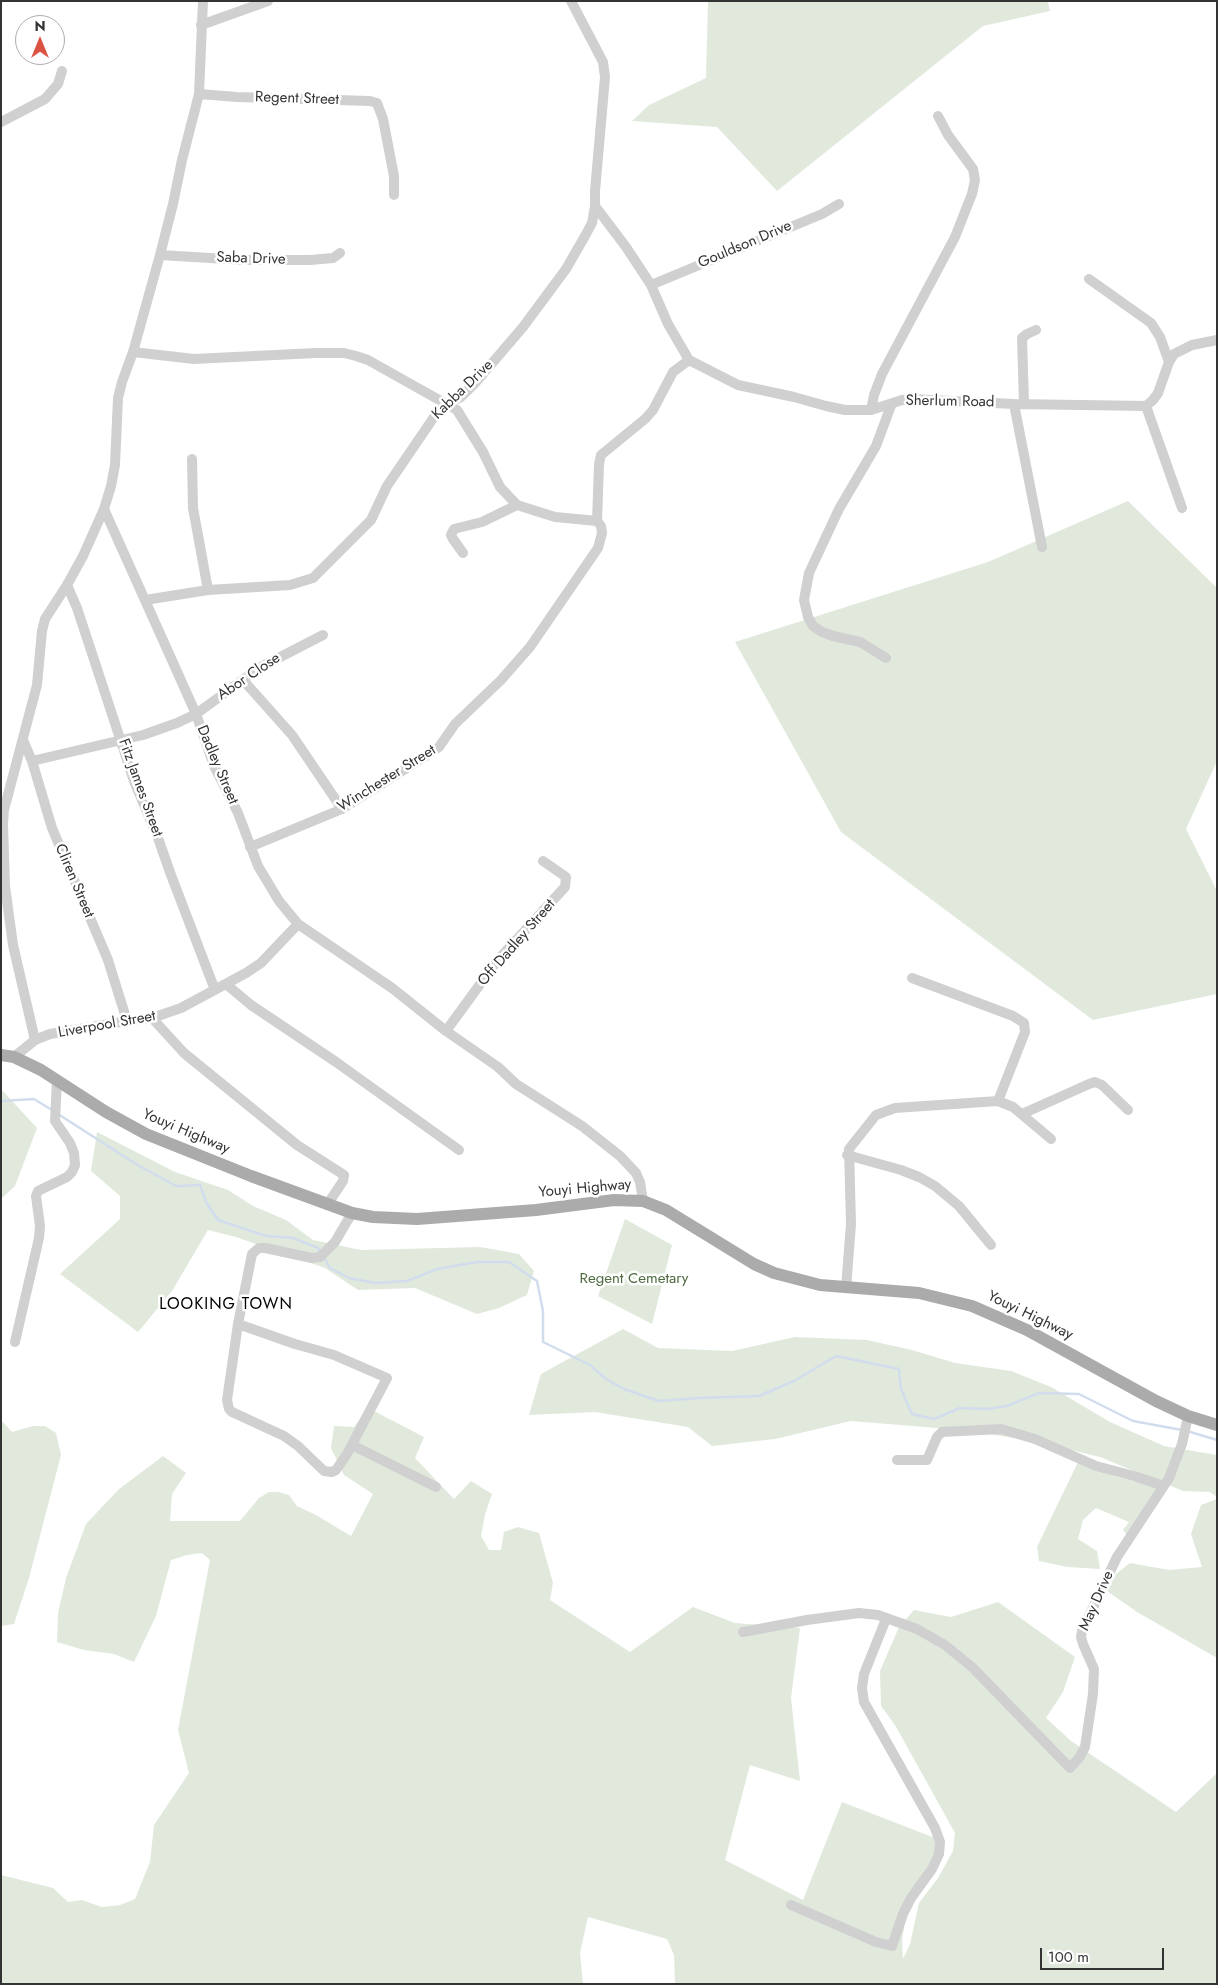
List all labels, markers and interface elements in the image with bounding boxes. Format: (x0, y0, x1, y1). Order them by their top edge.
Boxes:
north arrow (15, 15, 65, 65)
text: N (34, 16, 46, 36)
street label: Regent Street (255, 89, 339, 109)
street label: Gouldson Drive (696, 217, 794, 273)
street label: Saba Drive (216, 249, 286, 269)
street label: Kabba Drive (429, 356, 497, 424)
street label: Sherlum Road (905, 392, 995, 412)
street label: Abor Close (214, 649, 284, 705)
street label: Dadley Street (192, 723, 242, 807)
street label: Fitz James Street (114, 737, 166, 839)
street label: Winchester Street (335, 742, 439, 816)
street label: Cliren Street (50, 841, 98, 921)
street label: Off Dadley Street (475, 896, 559, 990)
street label: Liverpool Street (57, 1008, 157, 1042)
street label: Youyi Highway (140, 1106, 232, 1158)
street label: Youyi Highway (538, 1176, 632, 1202)
park label: Regent Cemetary (580, 1270, 688, 1288)
street label: Youyi Highway (984, 1288, 1076, 1344)
district label: LOOKING TOWN (158, 1295, 294, 1315)
street label: May Drive (1076, 1568, 1118, 1634)
scale bar (1043, 1938, 1167, 1970)
text: 100 m (1048, 1946, 1089, 1968)

